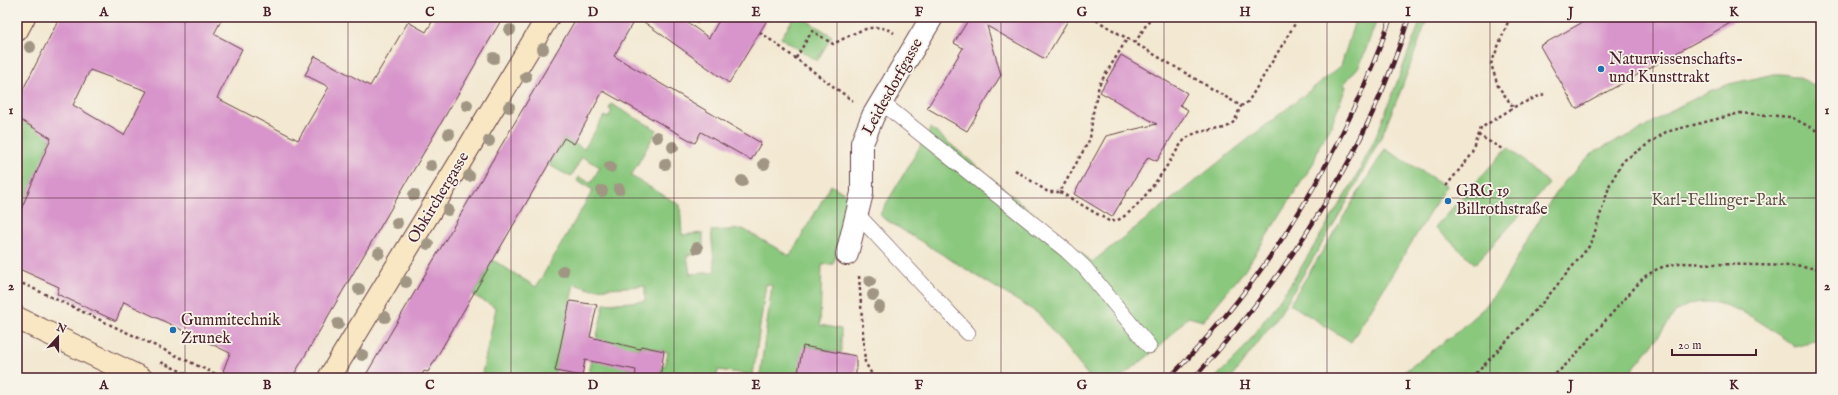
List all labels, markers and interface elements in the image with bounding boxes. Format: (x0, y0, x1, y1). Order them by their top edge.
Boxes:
text: A (99, 4, 110, 21)
text: B (263, 4, 272, 21)
text: C (425, 4, 435, 21)
text: D (588, 4, 599, 21)
text: E (751, 4, 761, 21)
text: F (915, 4, 924, 21)
text: G (1077, 4, 1088, 21)
text: H (1239, 4, 1251, 21)
text: I (1405, 4, 1411, 21)
text: J (1566, 4, 1574, 21)
text: K (1729, 4, 1739, 21)
street label: Leidesdorfgasse (858, 35, 928, 139)
place label: Naturwissenschafts- und Kunsttrakt (1609, 50, 1743, 88)
marker: Naturwissenschafts- und Kunsttrakt (1596, 64, 1606, 74)
text: 1 (9, 102, 14, 119)
text: 1 (1825, 102, 1830, 119)
street label: Obkirchergasse (404, 149, 474, 247)
place label: GRG 19 Billrothstraße (1456, 182, 1548, 220)
park label: Karl-Fellinger-Park (1652, 191, 1787, 211)
marker: GRG 19 Billrothstraße (1443, 196, 1453, 206)
text: 2 (8, 278, 14, 295)
text: 2 (1824, 278, 1830, 295)
place label: Gummitechnik Zrunek (181, 311, 281, 349)
north arrow (38, 317, 78, 357)
text: N (53, 320, 69, 337)
marker: Gummitechnik Zrunek (168, 325, 178, 335)
scale bar (1672, 331, 1756, 357)
text: 20 m (1678, 338, 1701, 353)
text: A (99, 377, 110, 394)
text: B (263, 377, 272, 394)
text: C (425, 377, 435, 394)
text: D (588, 377, 599, 394)
text: E (751, 377, 761, 394)
text: F (915, 377, 924, 394)
text: G (1077, 377, 1088, 394)
text: H (1239, 377, 1251, 394)
text: I (1405, 377, 1411, 394)
text: J (1566, 377, 1574, 394)
text: K (1729, 377, 1739, 394)

